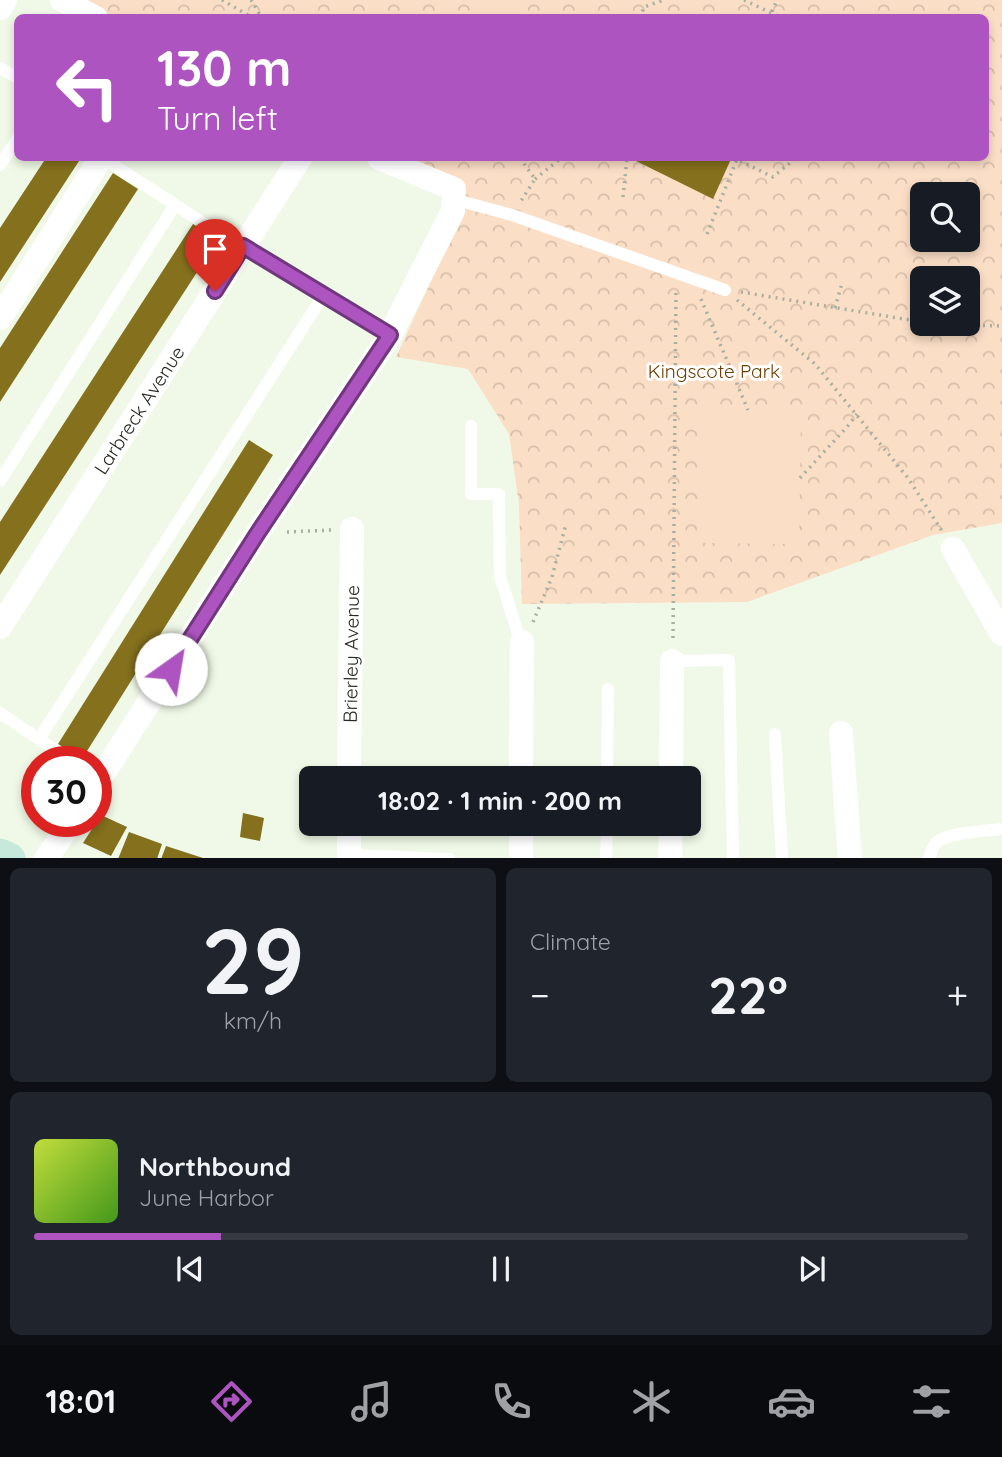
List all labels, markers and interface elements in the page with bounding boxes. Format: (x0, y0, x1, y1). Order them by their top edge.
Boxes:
text: 130 m (157, 37, 291, 98)
icon: left (42, 42, 133, 133)
text: Turn left (157, 98, 278, 138)
map controls (910, 182, 980, 336)
button: search (910, 182, 980, 252)
pin (185, 219, 245, 291)
icon: arrive (196, 230, 234, 268)
button: layers (910, 266, 980, 336)
street label: Larbreck Avenue (89, 341, 189, 479)
park label: Kingscote Park (648, 359, 780, 383)
street label: Brierley Avenue (338, 585, 364, 723)
position arrow (134, 632, 208, 706)
speed limit sign: 30 (21, 746, 112, 837)
text: 18:02 · 1 min · 200 m (378, 784, 622, 817)
text: 29 (201, 903, 305, 1017)
text: Climate (530, 927, 611, 956)
text: 22° (708, 962, 788, 1027)
text: − (530, 971, 550, 1019)
text: + (947, 971, 968, 1019)
text: km/h (224, 1006, 282, 1035)
text: Northbound (139, 1150, 291, 1183)
text: June Harbor (139, 1183, 274, 1212)
icon: previous (171, 1250, 209, 1288)
icon: pause (482, 1250, 520, 1288)
icon: next (793, 1250, 831, 1288)
icon: directions (207, 1377, 256, 1426)
icon: music (347, 1377, 396, 1426)
icon: phone (487, 1377, 536, 1426)
icon: climate (627, 1377, 676, 1426)
icon: car (767, 1377, 816, 1426)
icon: filters (907, 1377, 956, 1426)
text: 18:01 (46, 1381, 116, 1421)

